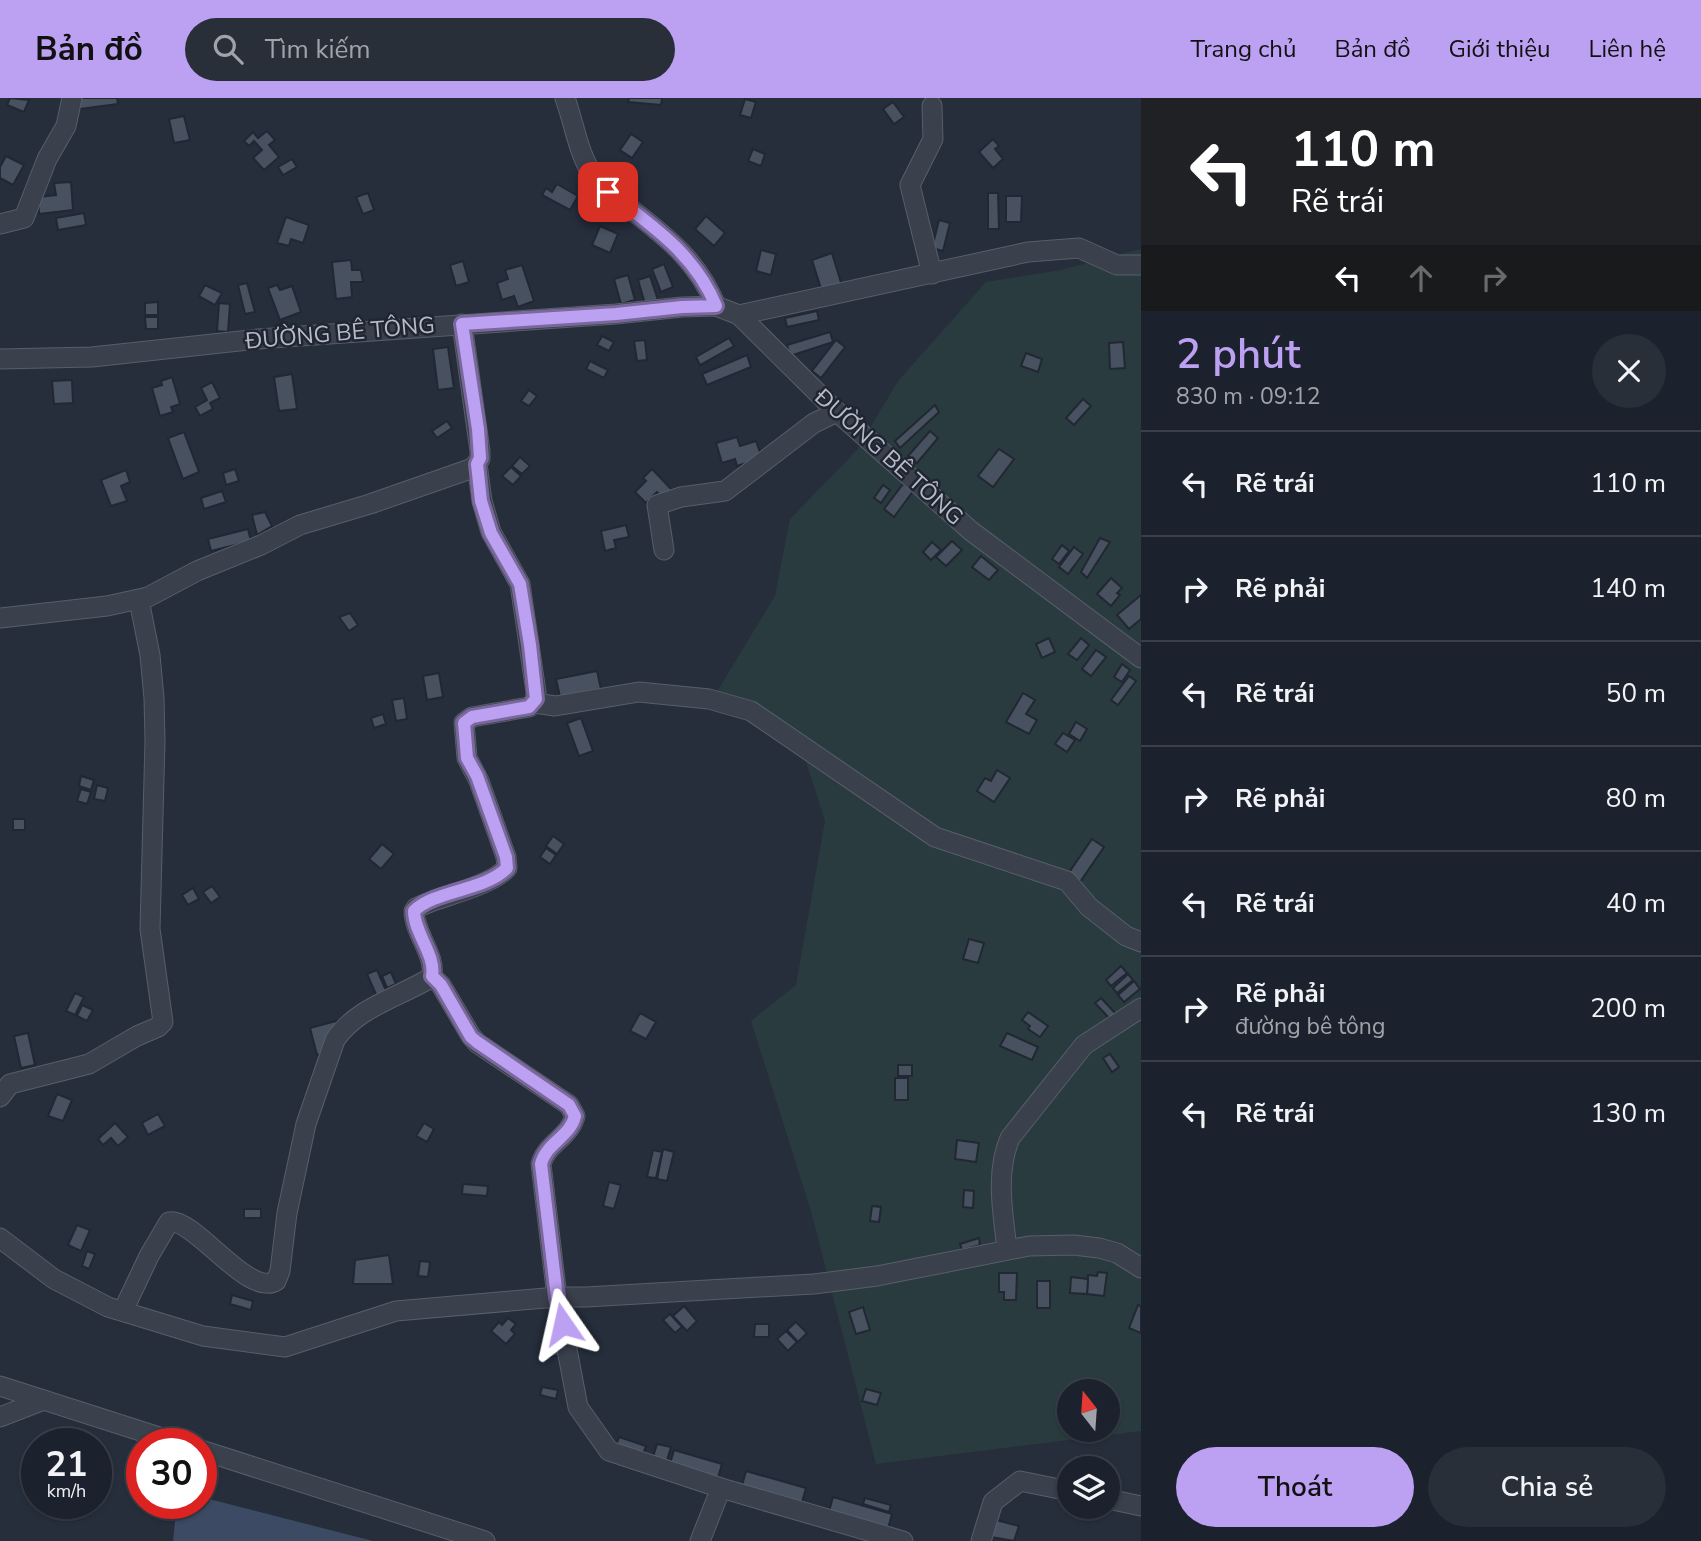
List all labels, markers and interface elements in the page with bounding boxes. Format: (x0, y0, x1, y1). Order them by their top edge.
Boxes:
search box (185, 18, 675, 81)
text: Bản đồ (35, 27, 143, 72)
icon: search (209, 30, 247, 68)
text: Tìm kiếm (265, 32, 371, 67)
text: Trang chủ (1191, 33, 1296, 65)
text: Bản đồ (1334, 33, 1411, 65)
text: Giới thiệu (1449, 33, 1550, 65)
text: Liên hệ (1588, 33, 1666, 65)
text: 110 m (1291, 116, 1435, 183)
icon: left (1176, 126, 1267, 217)
pin (578, 162, 638, 222)
icon: arrive (589, 173, 627, 211)
text: Rẽ trái (1291, 180, 1384, 223)
icon: left (1329, 259, 1367, 297)
icon: ahead (1402, 259, 1440, 297)
icon: right (1475, 259, 1513, 297)
street label: ĐƯỜNG BÊ TÔNG (243, 309, 436, 357)
text: 2 phút (1176, 326, 1301, 383)
button: close (1592, 334, 1666, 408)
street label: ĐƯỜNG BÊ TÔNG (807, 381, 970, 532)
text: 830 m · 09:12 (1176, 381, 1321, 412)
icon: left (1176, 465, 1214, 503)
text: Rẽ trái (1235, 466, 1315, 501)
text: 110 m (1590, 466, 1666, 501)
icon: right (1176, 570, 1214, 608)
text: Rẽ phải (1235, 571, 1325, 606)
text: 140 m (1590, 571, 1666, 606)
icon: left (1176, 675, 1214, 713)
text: Rẽ trái (1235, 676, 1315, 711)
text: 50 m (1606, 676, 1666, 711)
icon: right (1176, 780, 1214, 818)
text: Rẽ phải (1235, 781, 1325, 816)
text: 80 m (1606, 781, 1666, 816)
icon: left (1176, 885, 1214, 923)
text: Rẽ trái (1235, 886, 1315, 921)
text: 40 m (1606, 886, 1666, 921)
text: Rẽ phải (1235, 976, 1325, 1011)
icon: right (1176, 990, 1214, 1028)
text: 200 m (1590, 991, 1666, 1026)
text: đường bê tông (1235, 1011, 1385, 1042)
icon: left (1176, 1095, 1214, 1133)
text: Rẽ trái (1235, 1096, 1315, 1131)
text: 130 m (1590, 1096, 1666, 1131)
position arrow (526, 1287, 600, 1361)
north arrow (1057, 1379, 1120, 1442)
map controls (1057, 1379, 1120, 1519)
speed limit sign: 30 (126, 1428, 217, 1519)
text: 21 (45, 1441, 88, 1488)
button: Thoát (1176, 1447, 1414, 1527)
button: Chia sẻ (1428, 1447, 1666, 1527)
button: layers (1057, 1456, 1120, 1519)
text: km/h (47, 1479, 86, 1503)

